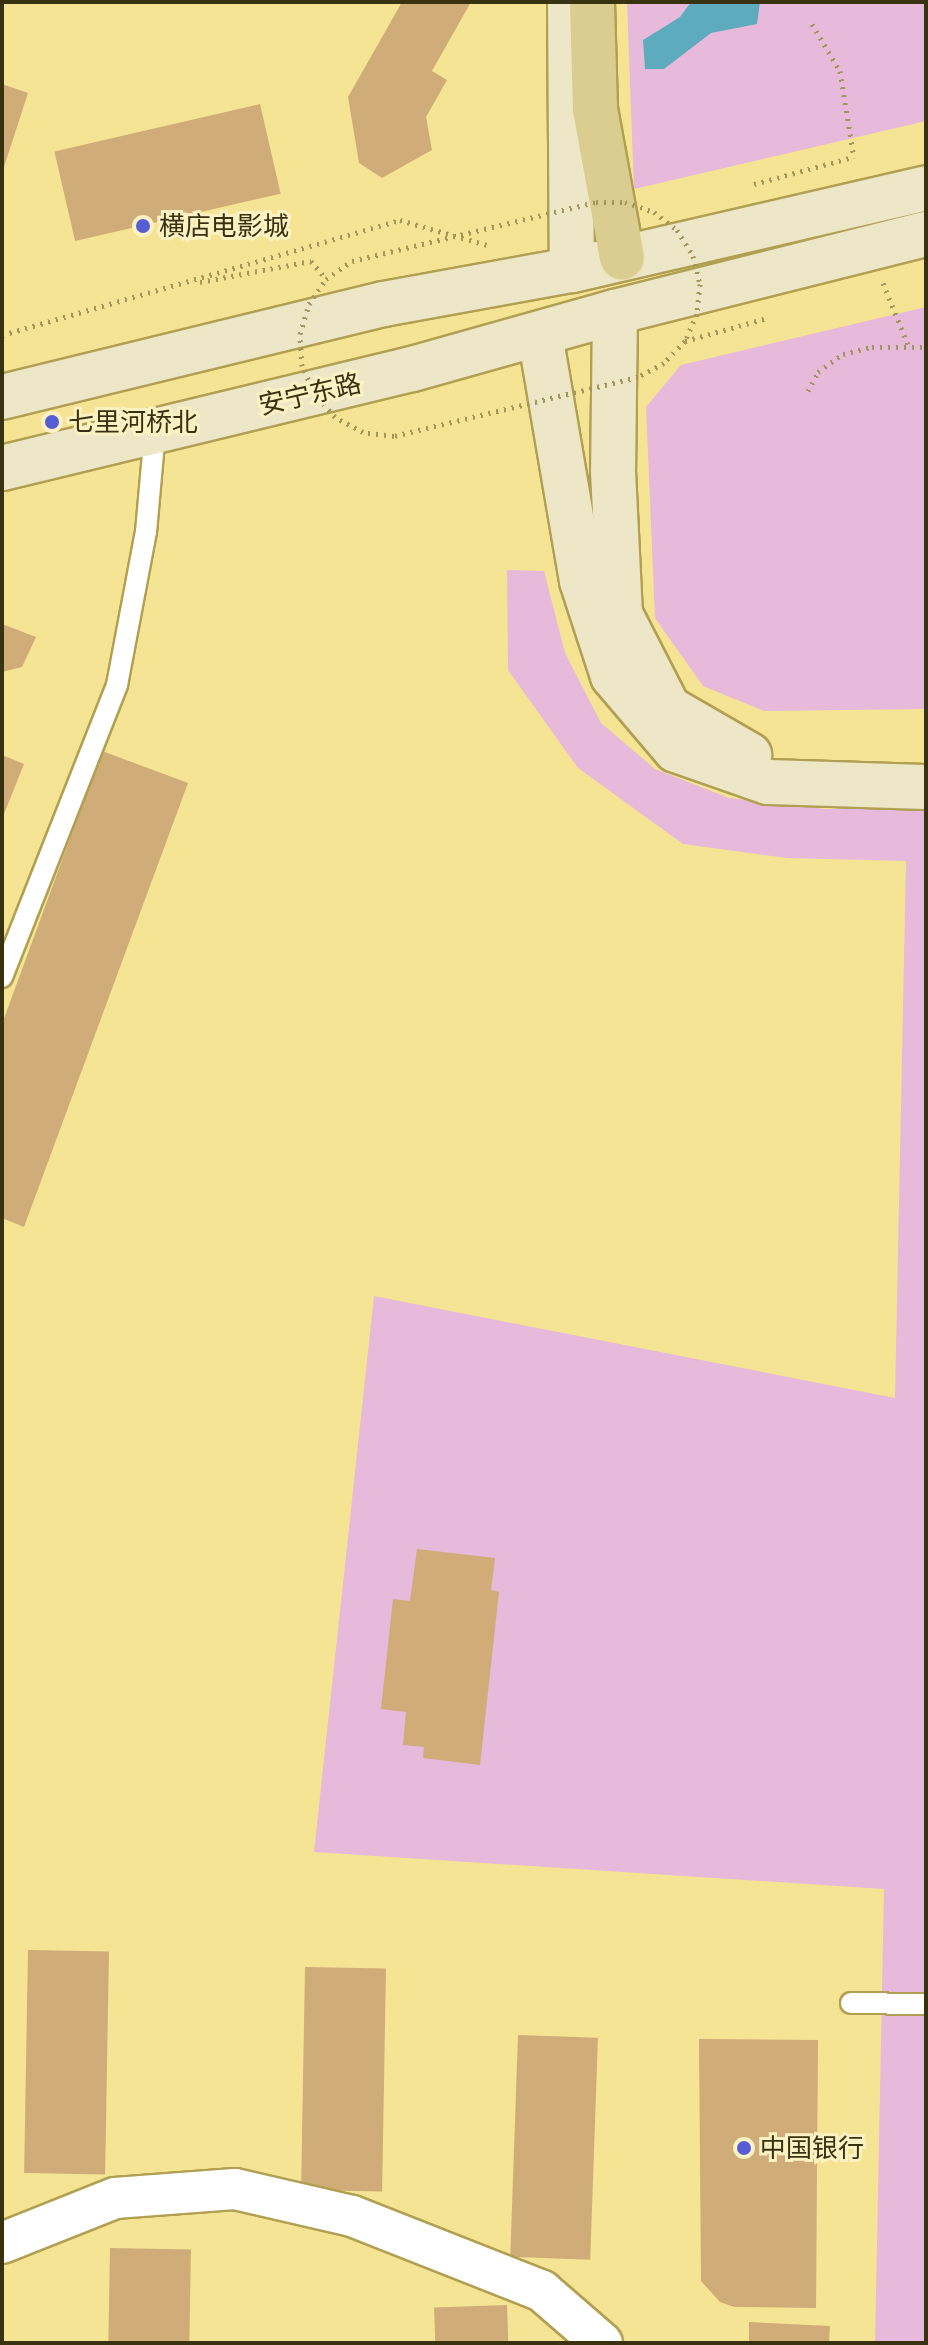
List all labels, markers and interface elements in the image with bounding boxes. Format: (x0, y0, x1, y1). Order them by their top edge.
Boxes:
place label: 横店电影城 (159, 210, 289, 242)
marker: 横店电影城 (134, 217, 152, 235)
street label: 安宁东路 (256, 367, 364, 421)
place label: 七里河桥北 (68, 406, 198, 438)
marker: 七里河桥北 (43, 413, 61, 431)
place label: 中国银行 (760, 2132, 864, 2164)
marker: 中国银行 (735, 2139, 753, 2157)

